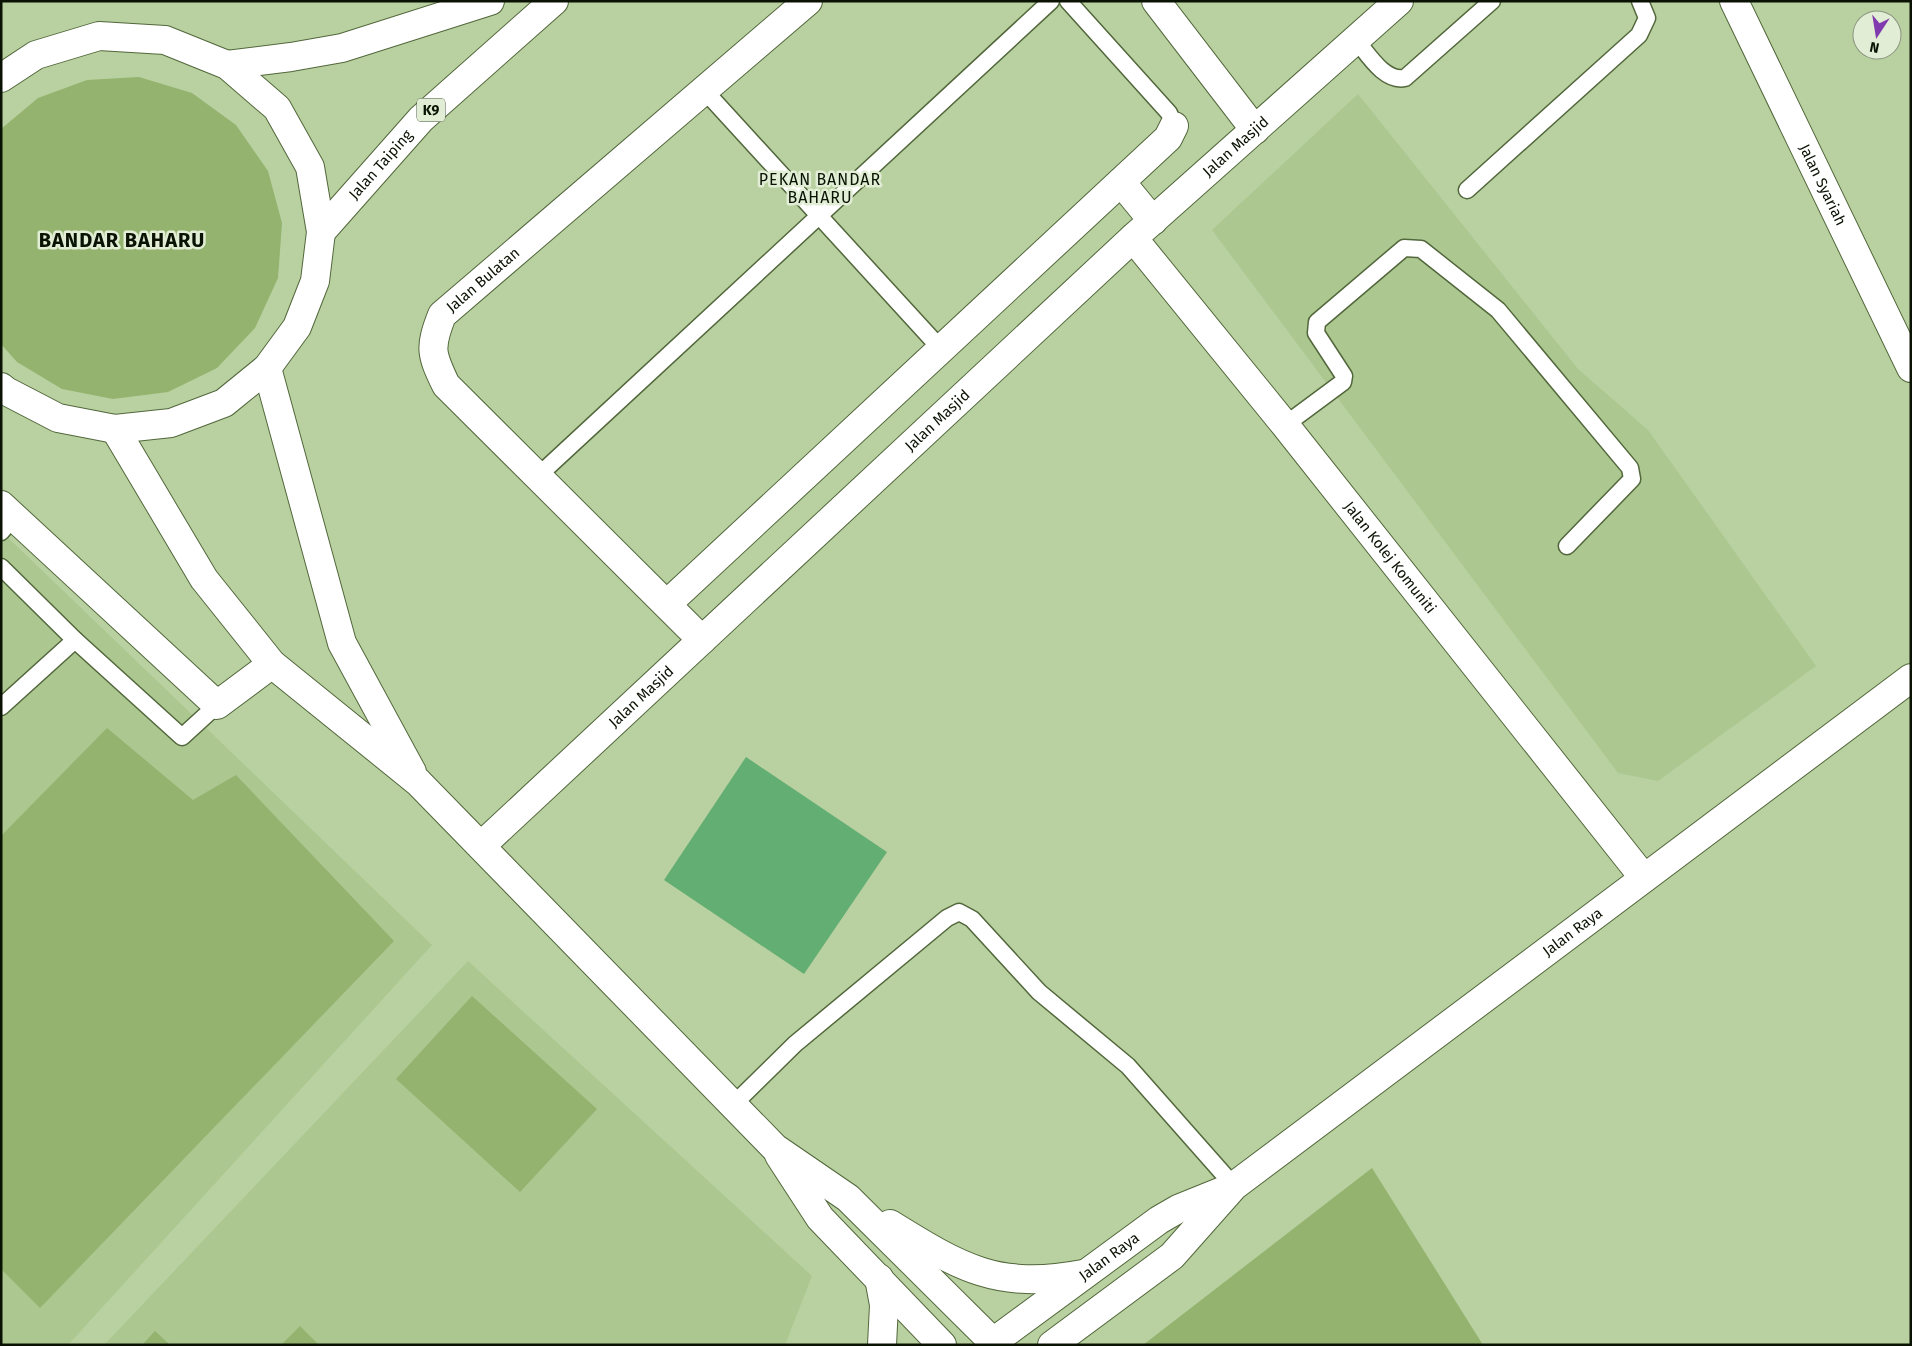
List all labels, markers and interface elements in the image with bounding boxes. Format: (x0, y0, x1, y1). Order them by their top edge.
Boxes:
north arrow (1852, 10, 1902, 60)
text: N (1868, 38, 1881, 57)
road number: K9 (417, 98, 445, 122)
street label: Jalan Masjid (1199, 113, 1272, 181)
street label: Jalan Taiping (345, 126, 416, 203)
street label: Jalan Syariah (1795, 141, 1850, 228)
district label: PEKAN BANDAR BAHARU (759, 170, 881, 207)
district label: BANDAR BAHARU (39, 228, 205, 252)
street label: Jalan Bulatan (443, 244, 523, 316)
street label: Jalan Masjid (901, 386, 973, 455)
street label: Jalan Kolej Komuniti (1340, 498, 1440, 617)
street label: Jalan Masjid (605, 662, 677, 731)
street label: Jalan Raya (1539, 904, 1606, 960)
street label: Jalan Raya (1075, 1229, 1143, 1285)

